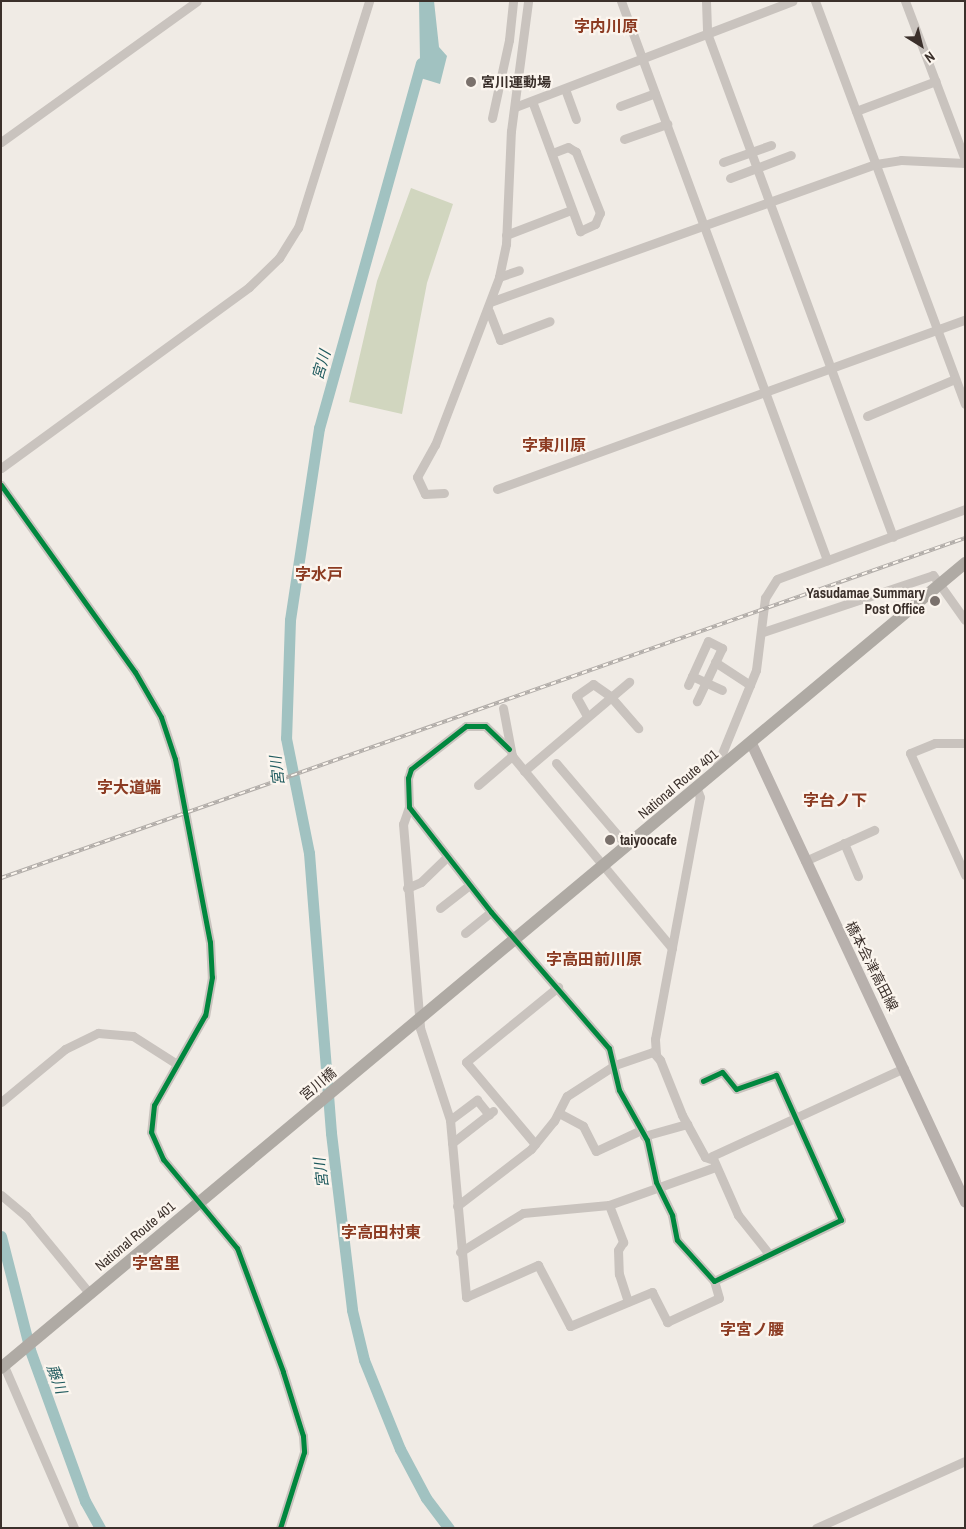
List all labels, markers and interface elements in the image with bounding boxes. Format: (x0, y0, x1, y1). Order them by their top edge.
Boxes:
district label: 字内川原 (574, 16, 638, 36)
north arrow (896, 20, 946, 70)
text: N (921, 47, 938, 67)
place label: 宮川運動場 (481, 74, 551, 90)
marker: 宮川運動場 (465, 76, 477, 88)
water label: 宮川 (308, 348, 334, 382)
district label: 字東川原 (522, 435, 586, 455)
district label: 字水戸 (295, 564, 343, 584)
place label: Yasudamae Summary Post Office (806, 585, 925, 618)
marker: Yasudamae Summary Post Office (929, 595, 941, 607)
street label: National Route 401 (635, 746, 721, 822)
water label: 宮川 (266, 755, 288, 787)
district label: 字大道端 (97, 777, 161, 797)
district label: 字台ノ下 (803, 790, 867, 810)
place label: taiyoocafe (620, 832, 677, 848)
marker: taiyoocafe (604, 834, 616, 846)
street label: 橋本会津高田線 (842, 919, 902, 1013)
district label: 字高田前川原 (546, 949, 642, 969)
street label: 宮川橋 (297, 1064, 339, 1104)
water label: 宮川 (310, 1157, 332, 1189)
street label: National Route 401 (92, 1198, 178, 1274)
district label: 字高田村東 (341, 1222, 421, 1242)
district label: 字宮里 (132, 1253, 180, 1273)
district label: 字宮ノ腰 (720, 1319, 784, 1339)
water label: 藤川 (43, 1362, 71, 1396)

